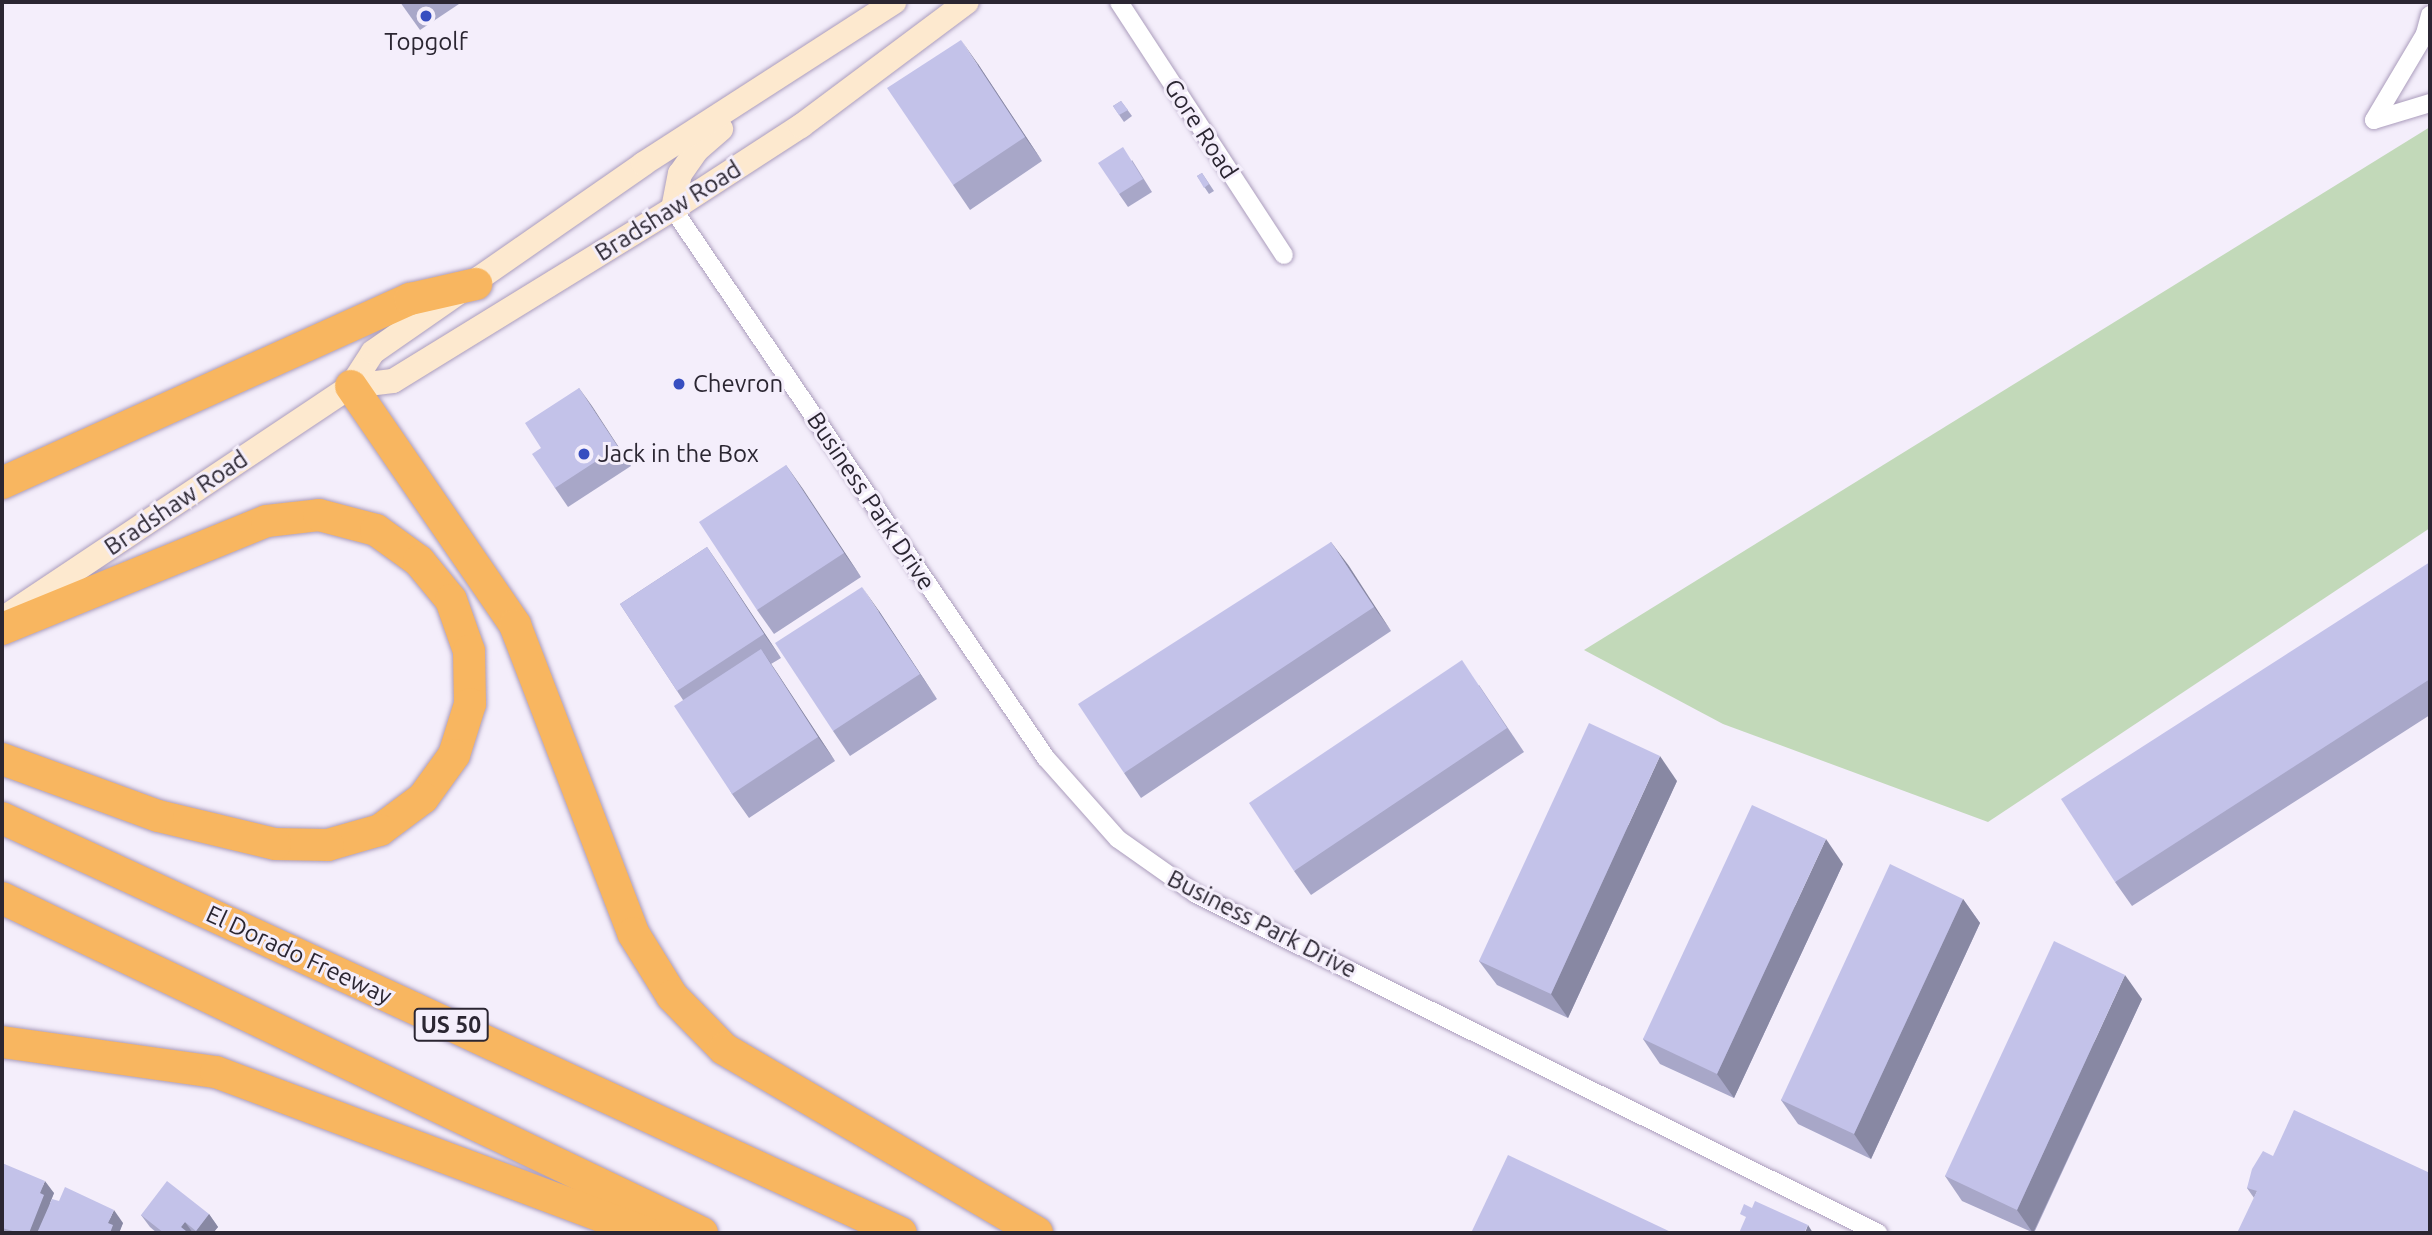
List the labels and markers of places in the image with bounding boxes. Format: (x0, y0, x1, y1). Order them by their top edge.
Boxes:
marker: Topgolf (418, 8, 434, 24)
place label: Topgolf (384, 28, 468, 56)
place label: Chevron (693, 370, 783, 398)
marker: Chevron (671, 376, 687, 392)
place label: Jack in the Box (598, 440, 759, 468)
marker: Jack in the Box (576, 446, 592, 462)

